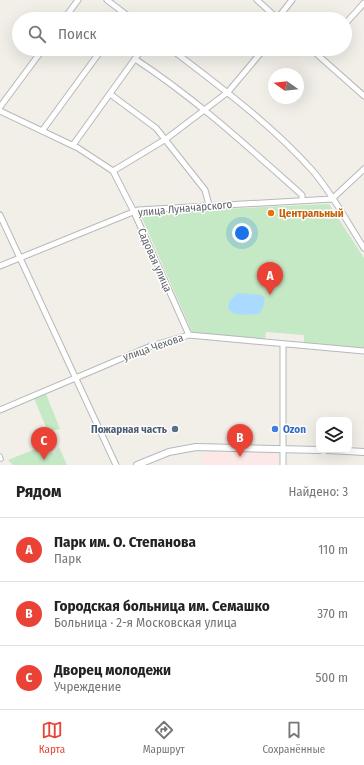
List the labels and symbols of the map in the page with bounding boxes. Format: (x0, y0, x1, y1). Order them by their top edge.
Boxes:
north arrow (268, 68, 304, 104)
street label: улица Луначарского (137, 198, 233, 219)
place label: Центральный (279, 207, 344, 220)
marker: Центральный (266, 208, 276, 218)
your location (232, 223, 252, 243)
street label: Садовая улица (135, 226, 174, 294)
pin: A (257, 262, 283, 295)
street label: улица Чехова (121, 331, 185, 364)
place label: Пожарная часть (91, 423, 168, 436)
place label: Ozon (283, 423, 306, 436)
marker: Пожарная часть (170, 424, 180, 434)
pin: B (227, 424, 253, 457)
marker: Ozon (270, 424, 280, 434)
pin: C (31, 427, 57, 460)

